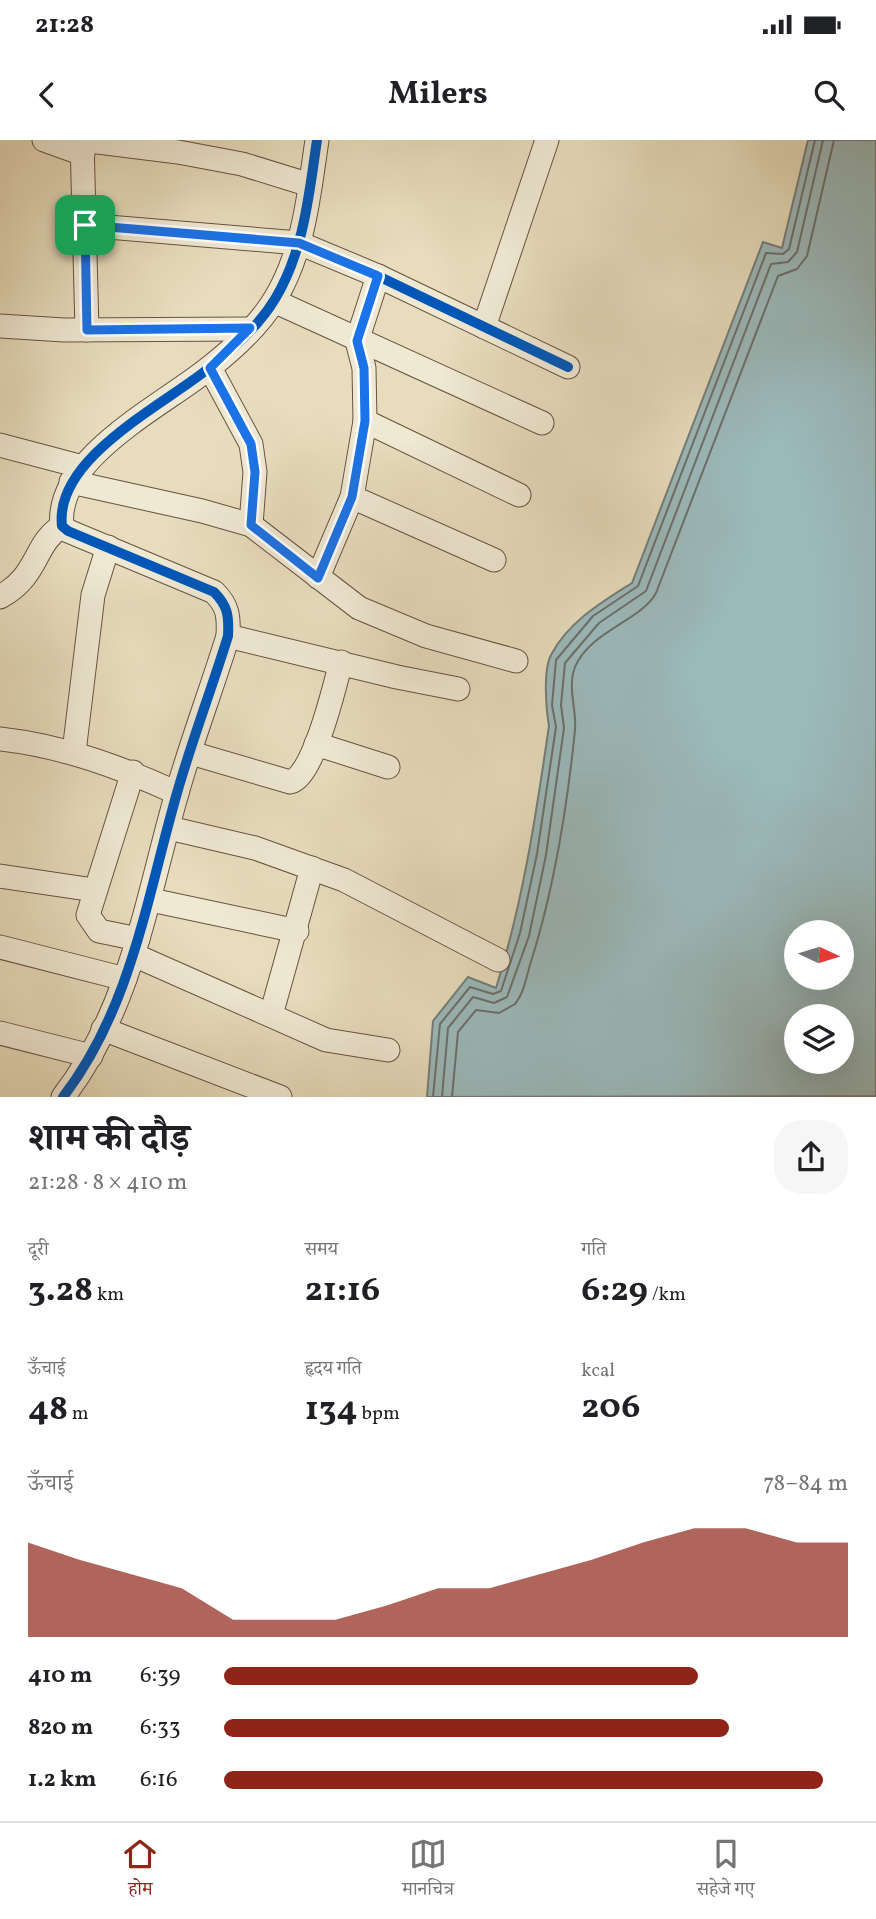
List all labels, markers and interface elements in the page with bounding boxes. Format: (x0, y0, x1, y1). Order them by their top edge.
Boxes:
text: 21:28 (35, 7, 94, 43)
text: Milers (388, 73, 488, 117)
icon: back (28, 76, 66, 114)
icon: search (810, 76, 848, 114)
pin (55, 195, 115, 255)
icon: arrive (66, 206, 104, 244)
north arrow (784, 920, 854, 990)
map controls (784, 920, 854, 1074)
button: layers (784, 1004, 854, 1074)
text: शाम की दौड़ (28, 1114, 190, 1167)
button: share (774, 1120, 848, 1194)
text: 21:28 · 8 × 410 m (28, 1167, 187, 1199)
text: दूरी (28, 1237, 49, 1263)
text: समय (305, 1237, 338, 1263)
text: गति (581, 1237, 606, 1263)
text: 3.28 (28, 1267, 93, 1315)
text: 21:16 (305, 1267, 380, 1315)
text: 6:29 (581, 1267, 648, 1315)
text: km (93, 1282, 124, 1308)
text: /km (648, 1282, 686, 1308)
text: ऊँचाई (28, 1356, 65, 1382)
text: हृदय गति (305, 1356, 362, 1382)
text: kcal (581, 1358, 615, 1384)
text: 206 (581, 1384, 640, 1432)
text: 48 (28, 1386, 68, 1434)
text: 134 (305, 1386, 358, 1434)
text: m (68, 1401, 89, 1427)
text: bpm (358, 1401, 400, 1427)
text: ऊँचाई (28, 1468, 73, 1500)
text: 78–84 m (763, 1468, 848, 1500)
text: 410 m (28, 1660, 92, 1692)
text: 6:39 (140, 1660, 180, 1692)
text: 820 m (28, 1712, 93, 1744)
text: 6:33 (140, 1712, 181, 1744)
text: 1.2 km (28, 1764, 97, 1796)
text: 6:16 (140, 1764, 178, 1796)
tab: होम (121, 1835, 159, 1907)
tab: मानचित्र (402, 1835, 454, 1907)
tab: सहेजे गए (697, 1835, 755, 1907)

